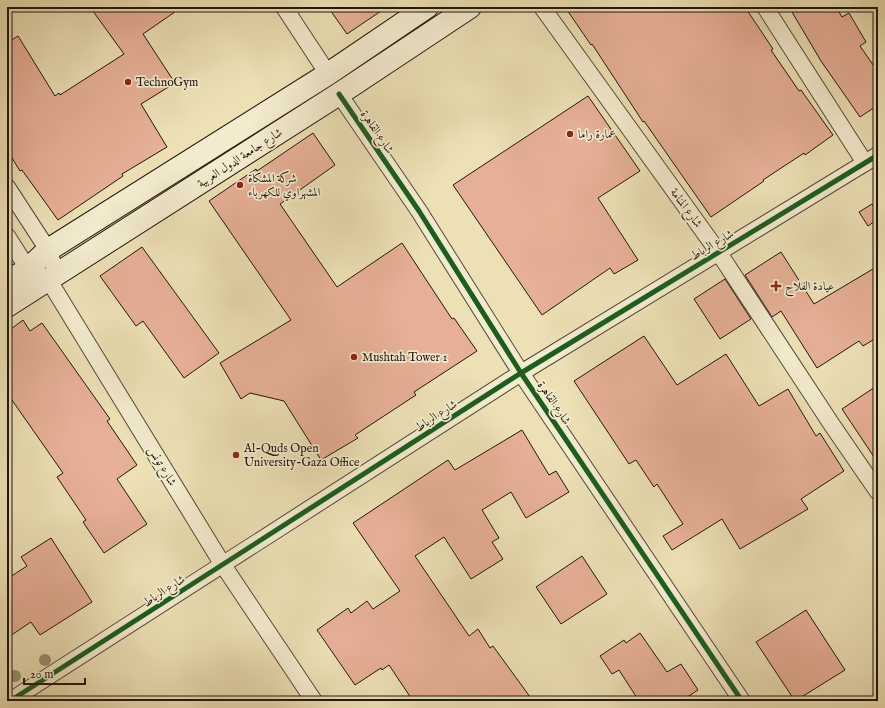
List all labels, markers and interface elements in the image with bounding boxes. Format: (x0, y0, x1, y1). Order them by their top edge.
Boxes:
place label: TechnoGym (136, 75, 198, 90)
marker: TechnoGym (123, 77, 133, 87)
street label: شارع القاهرة (354, 107, 397, 158)
street label: شارع جامعة الدول العربية (195, 125, 287, 194)
place label: عمارة راما (578, 127, 616, 142)
marker: عمارة راما (565, 129, 575, 139)
place label: شركة المشكاة المشهراوي للكهرباء (248, 170, 321, 202)
marker: شركة المشكاة المشهراوي للكهرباء (235, 180, 245, 190)
street label: شارع المنامة (664, 185, 705, 233)
street label: شارع الرباط (688, 226, 738, 266)
place label: عيادة الفلاح (785, 279, 835, 297)
marker: عيادة الفلاح (770, 280, 782, 292)
place label: Mushtah Tower 1 (362, 350, 447, 365)
marker: Mushtah Tower 1 (349, 352, 359, 362)
street label: شارع القاهرة (531, 378, 574, 429)
street label: شارع الرباط (412, 397, 462, 438)
place label: Al-Quds Open University-Gaza Office (243, 441, 360, 470)
street label: شارع تونس (142, 443, 180, 490)
marker: Al-Quds Open University-Gaza Office (231, 450, 241, 460)
street label: شارع الرباط (140, 572, 190, 613)
scale bar (24, 660, 85, 686)
text: 20 m (30, 667, 53, 682)

